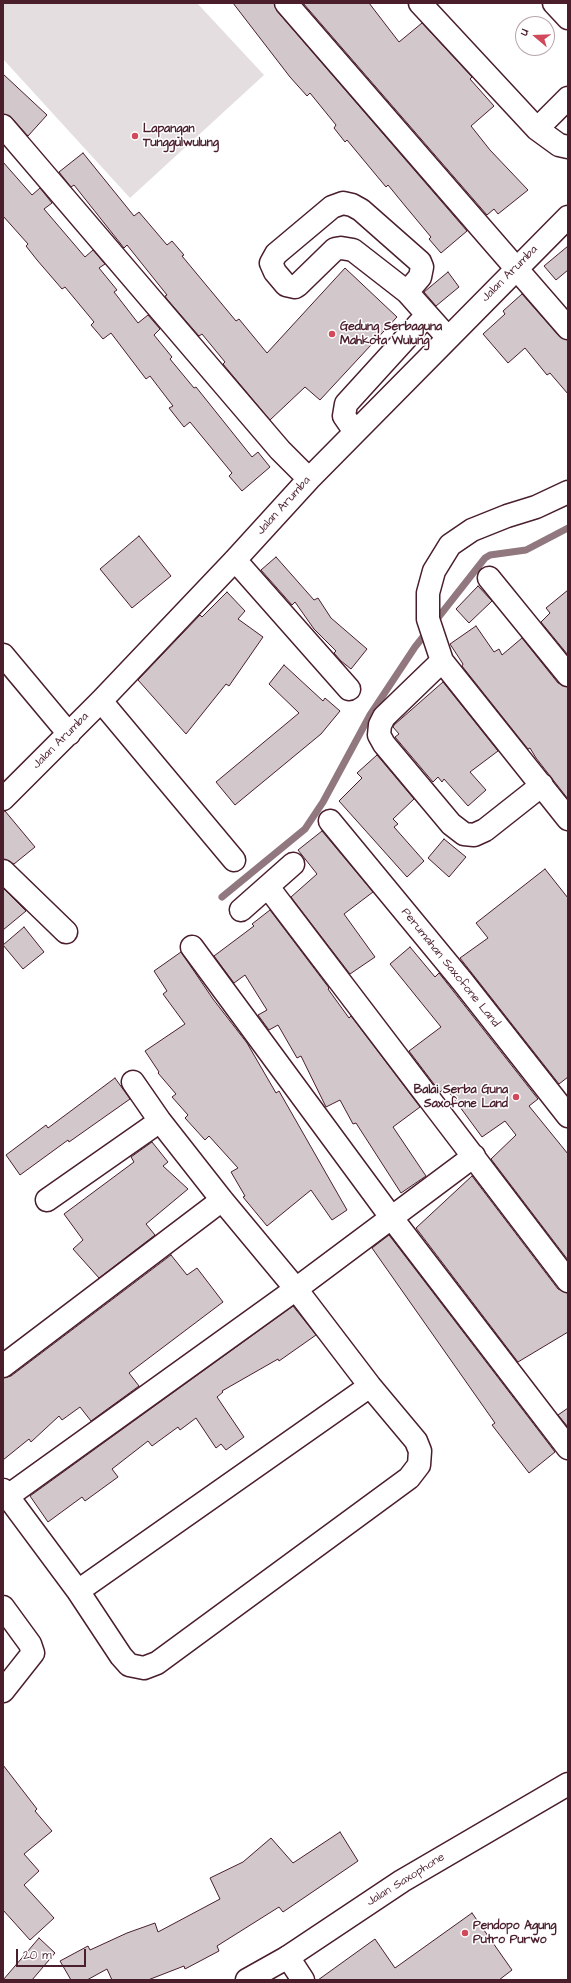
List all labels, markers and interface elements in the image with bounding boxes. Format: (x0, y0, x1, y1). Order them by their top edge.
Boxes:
north arrow (515, 16, 555, 56)
text: U (516, 27, 532, 38)
place label: Lapangan Tunggulwulung (143, 122, 219, 150)
marker: Lapangan Tunggulwulung (130, 131, 140, 141)
street label: Jalan Arumba (479, 243, 541, 305)
place label: Gedung Serbaguna Mahkota Wulung (340, 320, 442, 348)
marker: Gedung Serbaguna Mahkota Wulung (327, 329, 337, 339)
street label: Jalan Arumba (254, 474, 314, 538)
street label: Jalan Arumba (30, 710, 92, 772)
street label: Perumahan Saxofone Land (397, 906, 503, 1030)
place label: Balai Serba Guna Saxofone Land (414, 1083, 508, 1111)
marker: Balai Serba Guna Saxofone Land (511, 1092, 521, 1102)
street label: Jalan Saxophone (364, 1850, 448, 1910)
place label: Pendopo Agung Putro Purwo (473, 1919, 556, 1947)
marker: Pendopo Agung Putro Purwo (460, 1928, 470, 1938)
scale bar (18, 1941, 88, 1967)
text: 20 m (23, 1947, 52, 1964)

